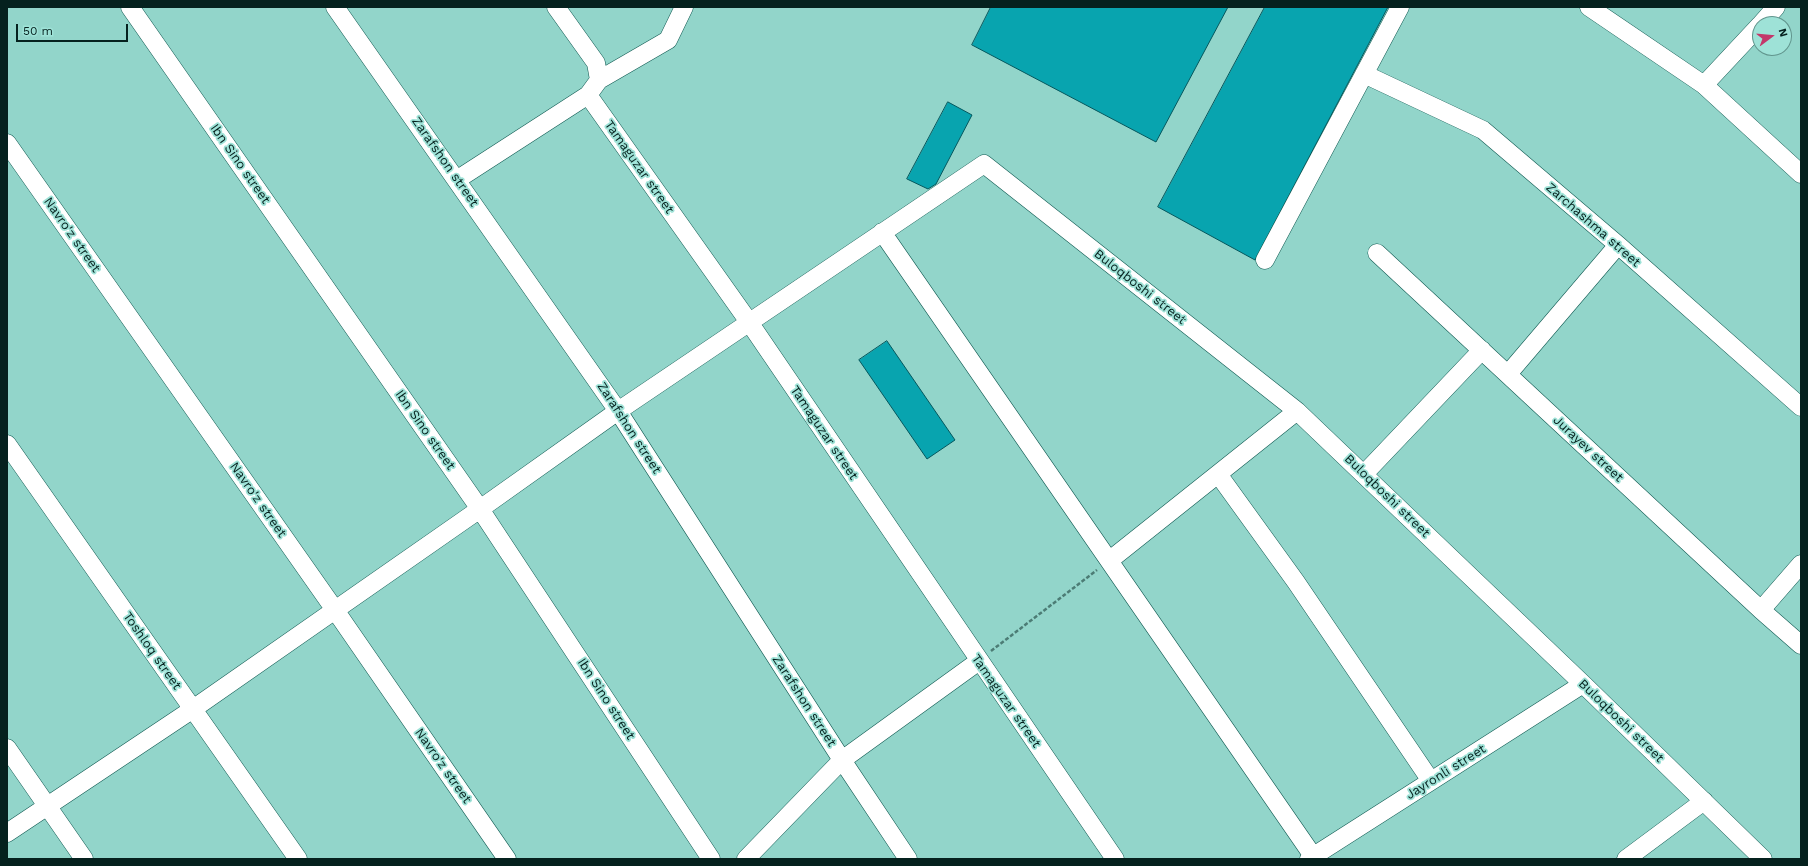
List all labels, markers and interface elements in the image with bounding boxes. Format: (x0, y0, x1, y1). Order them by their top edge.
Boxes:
scale bar (18, 16, 130, 42)
north arrow (1752, 16, 1792, 56)
text: 50 m (23, 24, 53, 38)
text: N (1776, 27, 1790, 39)
street label: Zarafshon street (408, 114, 482, 210)
street label: Tamaguzar street (601, 117, 677, 217)
street label: Ibn Sino street (207, 121, 273, 207)
street label: Zarchashma street (1543, 180, 1643, 270)
street label: Navro'z street (40, 194, 104, 276)
street label: Buloqboshi street (1091, 246, 1189, 328)
street label: Zarafshon street (594, 379, 664, 477)
street label: Tamaguzar street (787, 383, 861, 483)
street label: Ibn Sino street (392, 387, 458, 473)
street label: Jurayev street (1550, 413, 1626, 485)
street label: Buloqboshi street (1341, 451, 1433, 541)
street label: Navro'z street (226, 459, 290, 541)
street label: Toshloq street (119, 609, 185, 693)
street label: Tamaguzar street (968, 651, 1044, 751)
street label: Zarafshon street (769, 652, 839, 750)
street label: Ibn Sino street (574, 655, 638, 743)
street label: Buloqboshi street (1575, 676, 1667, 766)
street label: Navro'z street (411, 725, 475, 807)
street label: Jayronli street (1403, 741, 1489, 803)

